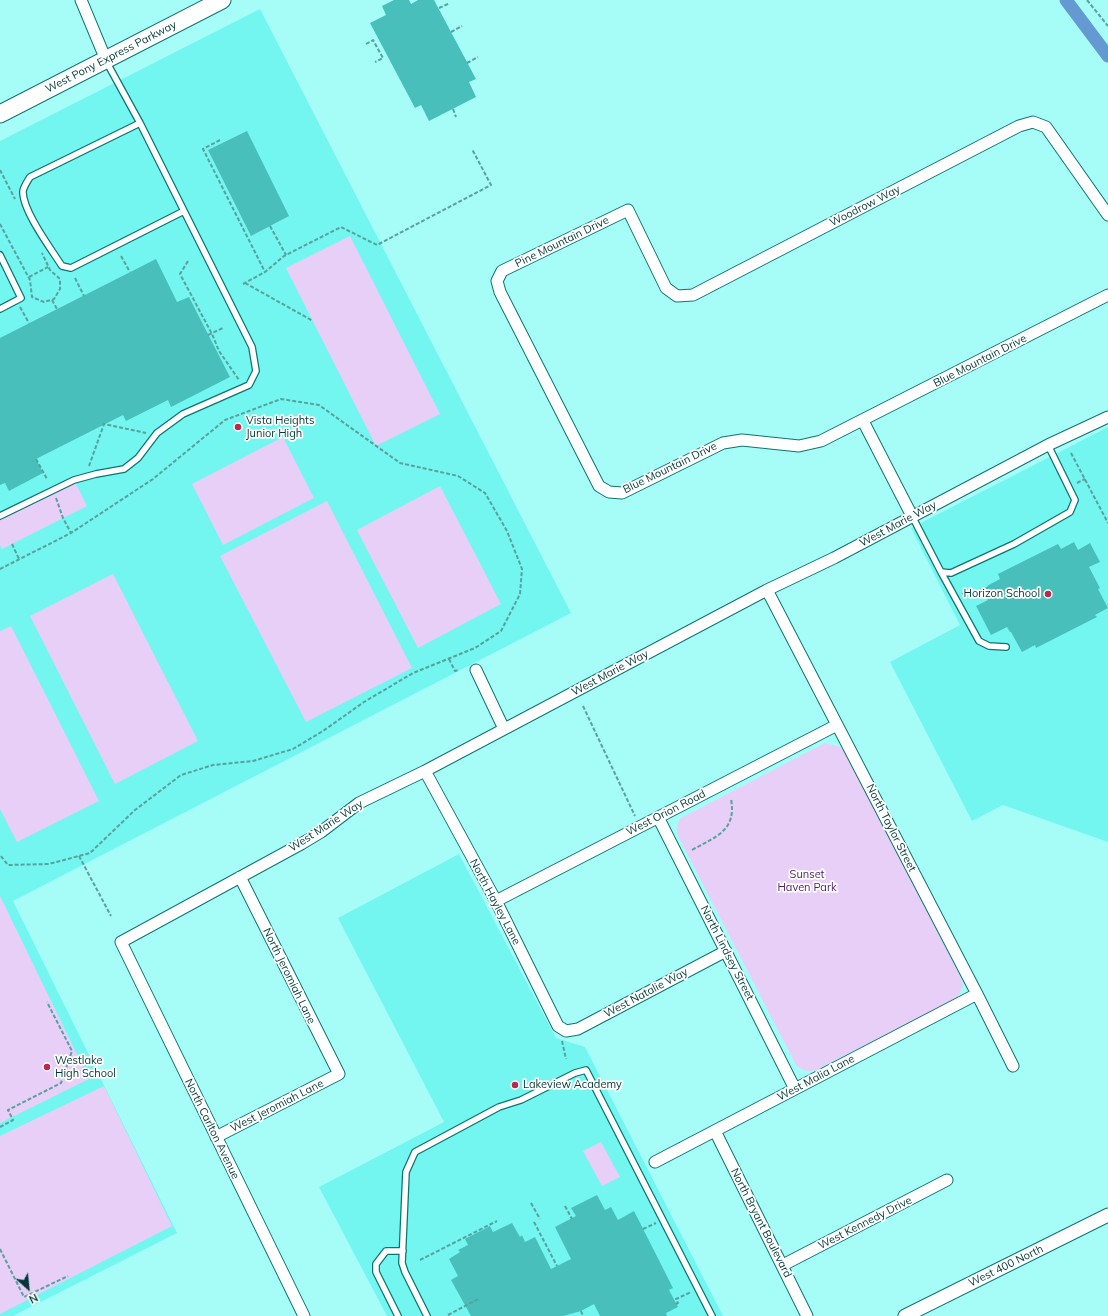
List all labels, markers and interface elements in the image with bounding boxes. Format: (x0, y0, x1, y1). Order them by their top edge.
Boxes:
street label: West Pony Express Parkway (43, 18, 179, 96)
street label: Woodrow Way (828, 183, 902, 229)
street label: Pine Mountain Drive (513, 214, 611, 270)
street label: Blue Mountain Drive (931, 332, 1029, 390)
place label: Vista Heights Junior High (246, 414, 314, 440)
marker: Vista Heights Junior High (233, 422, 243, 432)
street label: Blue Mountain Drive (621, 440, 719, 496)
street label: West Marie Way (857, 498, 939, 550)
place label: Horizon School (964, 587, 1040, 601)
marker: Horizon School (1043, 589, 1053, 599)
street label: West Marie Way (569, 647, 651, 699)
street label: North Taylor Street (863, 782, 919, 874)
street label: West Orion Road (624, 787, 708, 839)
street label: West Marie Way (287, 797, 365, 855)
street label: North Hayley Lane (467, 857, 523, 947)
park label: Sunset Haven Park (777, 868, 837, 894)
street label: North Lindsey Street (697, 904, 757, 1002)
street label: North Jeromiah Lane (260, 926, 318, 1026)
street label: West Natalie Way (602, 965, 690, 1021)
street label: West Malia Lane (775, 1052, 857, 1104)
place label: Westlake High School (55, 1054, 116, 1080)
marker: Westlake High School (42, 1062, 52, 1072)
street label: North Carlton Avenue (182, 1077, 242, 1181)
street label: West Jeromiah Lane (228, 1077, 326, 1135)
place label: Lakeview Academy (523, 1078, 622, 1092)
marker: Lakeview Academy (510, 1080, 520, 1090)
street label: North Bryant Boulevard (728, 1166, 794, 1280)
street label: West Kennedy Drive (816, 1194, 914, 1252)
street label: West 400 North (967, 1242, 1045, 1290)
north arrow (8, 1268, 48, 1308)
text: N (27, 1291, 40, 1307)

